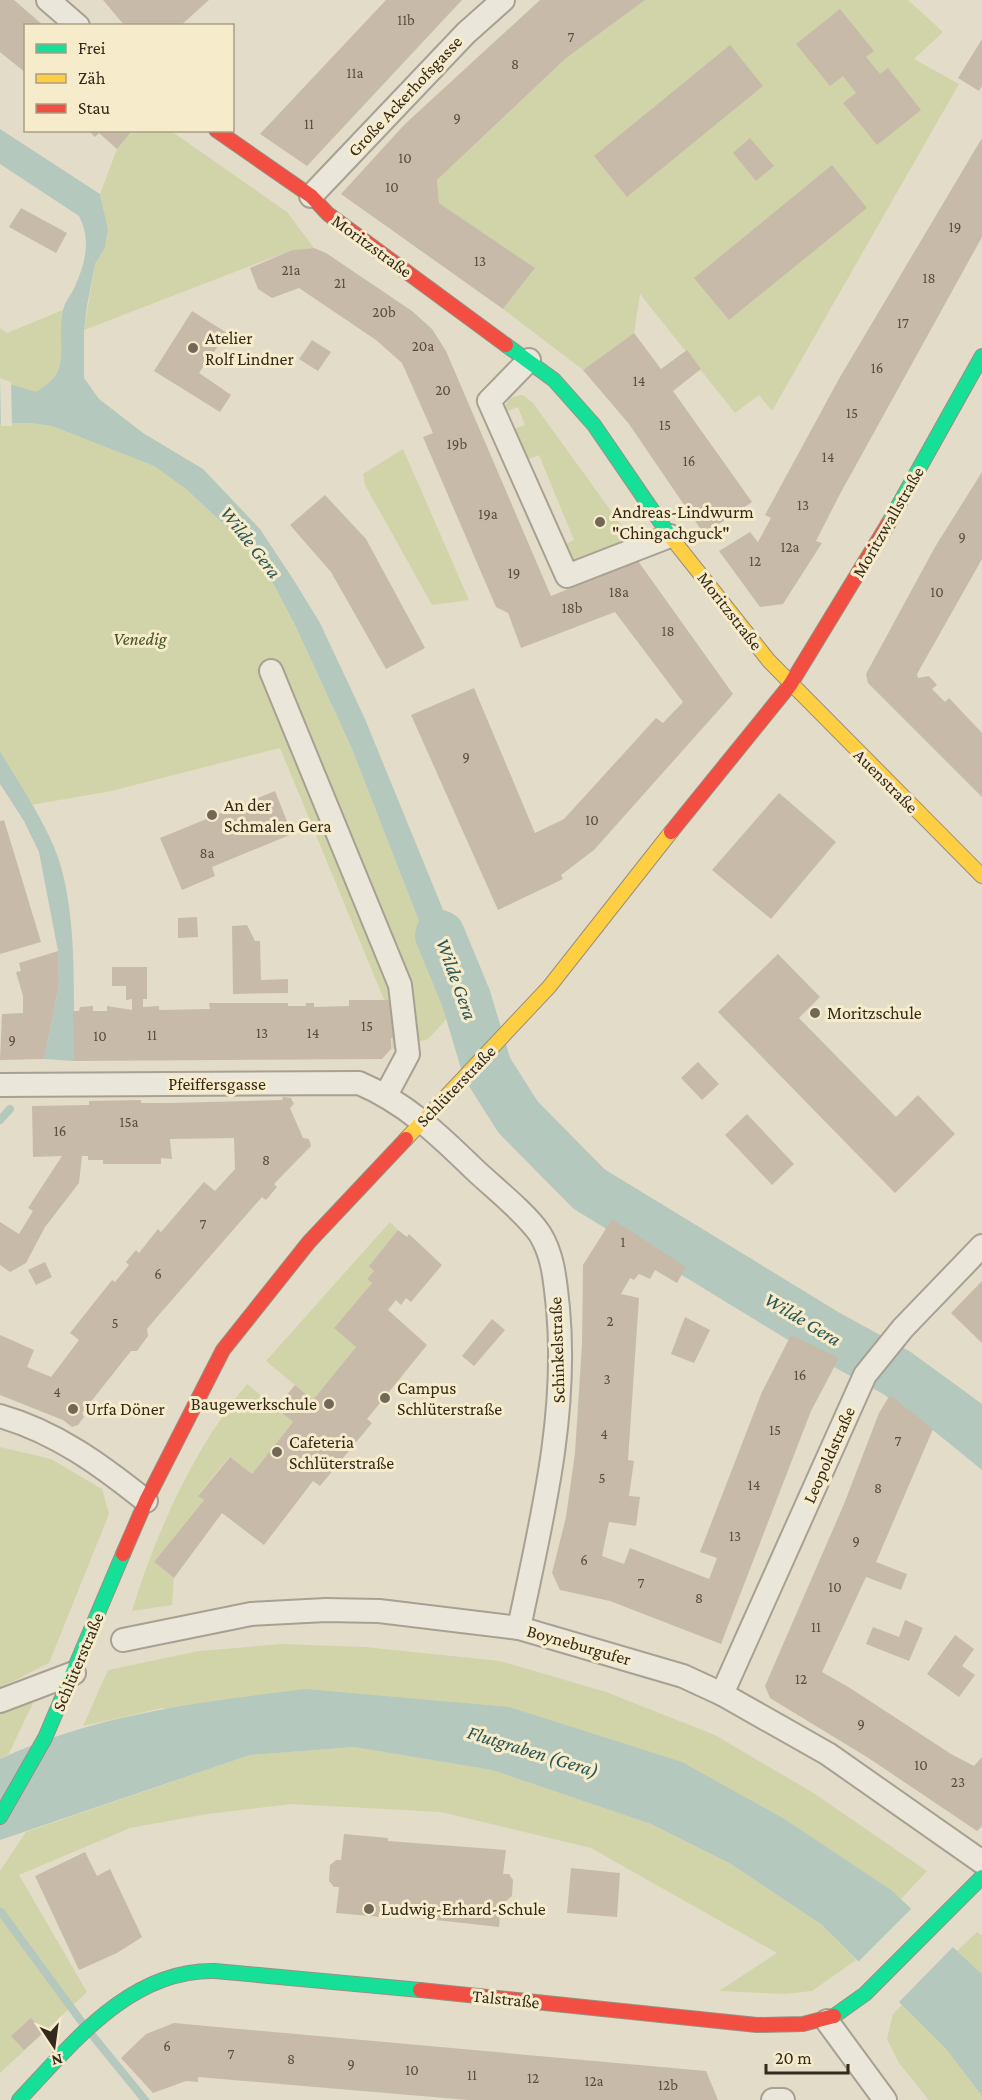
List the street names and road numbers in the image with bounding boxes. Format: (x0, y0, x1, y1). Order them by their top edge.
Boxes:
street label: Große Ackerhofsgasse (344, 31, 466, 161)
street label: Moritzstraße (328, 210, 416, 282)
street label: Moritzwallstraße (848, 463, 928, 581)
street label: Moritzstraße (693, 568, 767, 654)
street label: Auenstraße (850, 745, 922, 817)
street label: Schlüterstraße (412, 1041, 500, 1131)
street label: Pfeiffersgasse (168, 1074, 266, 1094)
street label: Schinkelstraße (545, 1296, 569, 1403)
street label: Leopoldstraße (799, 1403, 859, 1506)
street label: Schlüterstraße (48, 1610, 108, 1714)
street label: Boyneburgufer (525, 1621, 634, 1670)
street label: Talstraße (471, 1986, 541, 2012)

